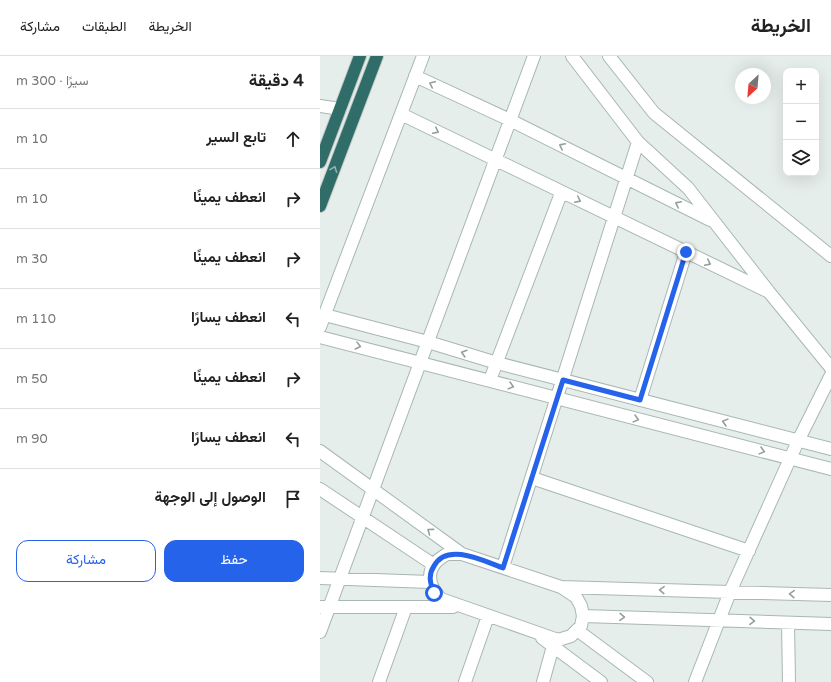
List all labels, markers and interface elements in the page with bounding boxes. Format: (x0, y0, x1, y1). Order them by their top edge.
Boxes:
text: الخريطة (751, 15, 811, 37)
text: مشاركة (20, 18, 60, 35)
text: الطبقات (82, 18, 126, 35)
text: الخريطة (148, 18, 192, 35)
north arrow (735, 68, 771, 104)
map controls (783, 68, 819, 176)
button: + (783, 68, 819, 104)
text: 4 دقيقة (249, 70, 304, 91)
text: سيرًا · 300 m (16, 73, 89, 89)
one-way arrow (429, 81, 436, 89)
button: − (783, 104, 819, 140)
one-way arrow (432, 126, 439, 134)
text: تابع السير (206, 128, 266, 146)
icon: ahead (282, 128, 304, 150)
text: 10 m (16, 131, 48, 147)
button: layers (783, 140, 819, 176)
one-way arrow (558, 143, 566, 151)
one-way arrow (329, 166, 337, 173)
text: انعطف يمينًا (193, 188, 266, 206)
icon: right (282, 188, 304, 210)
text: 10 m (16, 191, 48, 207)
one-way arrow (574, 195, 581, 203)
one-way arrow (675, 201, 682, 209)
route end (677, 243, 695, 261)
text: انعطف يمينًا (193, 248, 266, 266)
icon: right (282, 248, 304, 270)
text: 30 m (16, 251, 48, 267)
one-way arrow (703, 258, 711, 266)
text: انعطف يسارًا (191, 308, 266, 326)
icon: left (282, 308, 304, 330)
text: 110 m (16, 311, 56, 327)
one-way arrow (355, 342, 361, 350)
one-way arrow (461, 349, 468, 358)
text: انعطف يمينًا (193, 368, 266, 386)
icon: right (282, 368, 304, 390)
text: 50 m (16, 371, 48, 387)
one-way arrow (507, 381, 514, 390)
one-way arrow (633, 414, 640, 422)
one-way arrow (722, 418, 729, 427)
text: انعطف يسارًا (191, 428, 266, 446)
icon: left (282, 428, 304, 450)
text: 90 m (16, 431, 48, 447)
one-way arrow (759, 447, 766, 455)
text: الوصول إلى الوجهة (155, 488, 266, 506)
icon: arrive (282, 488, 304, 510)
one-way arrow (428, 529, 435, 536)
button: مشاركة (16, 540, 156, 582)
button: حفظ (164, 540, 304, 582)
route start (425, 584, 443, 602)
one-way arrow (659, 586, 665, 594)
one-way arrow (789, 590, 795, 598)
one-way arrow (619, 613, 625, 621)
one-way arrow (749, 617, 755, 626)

